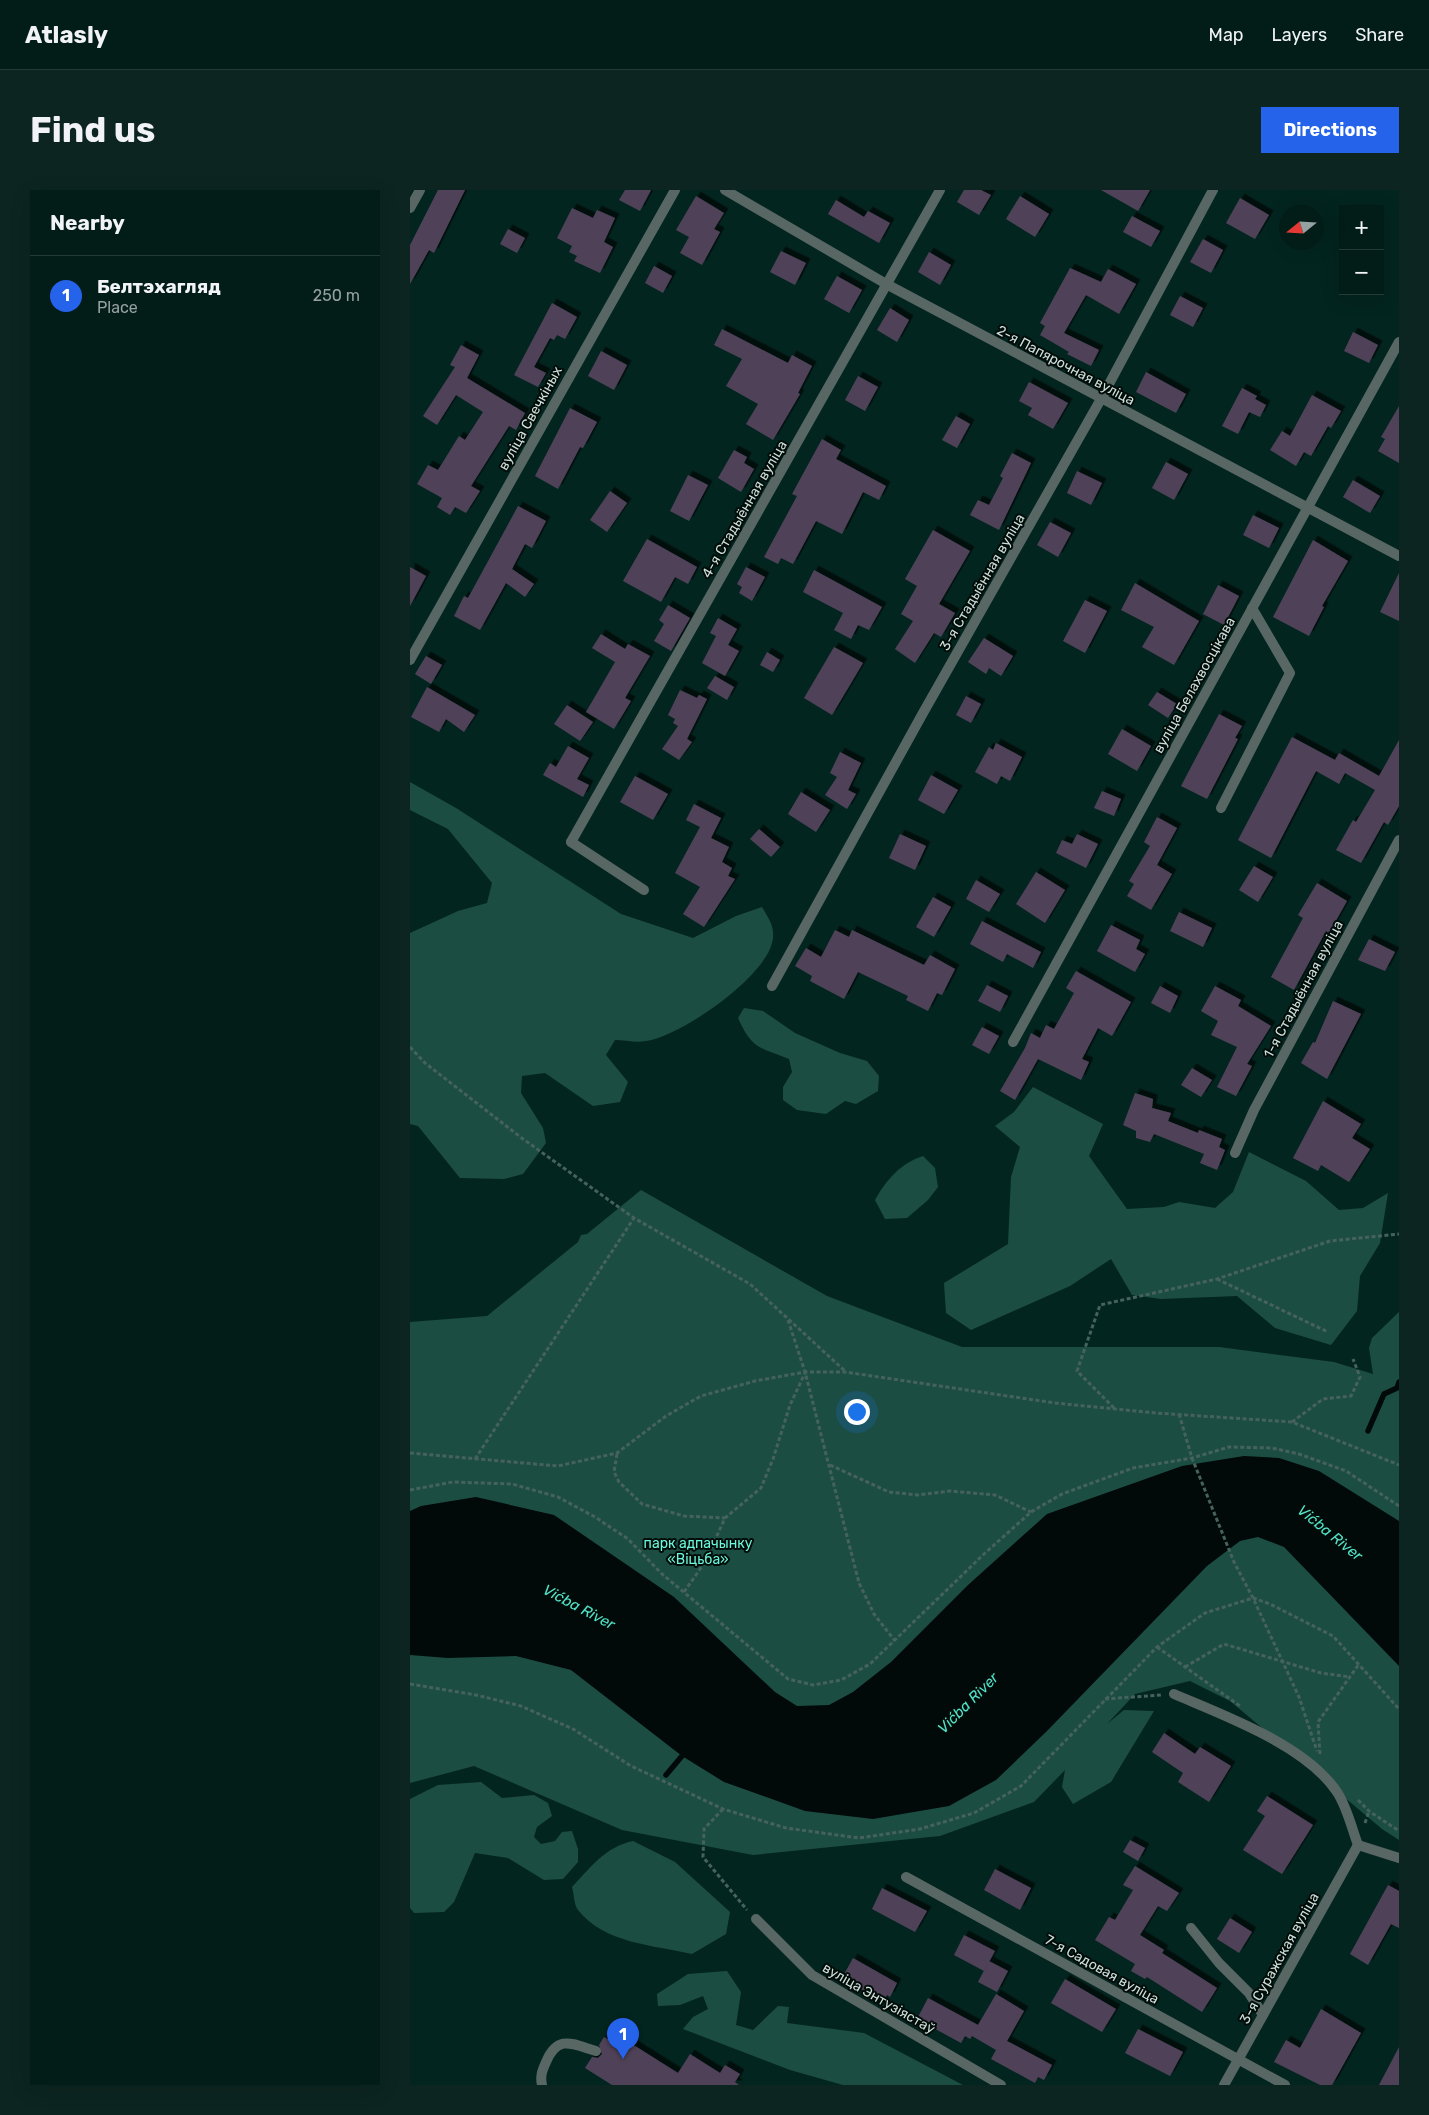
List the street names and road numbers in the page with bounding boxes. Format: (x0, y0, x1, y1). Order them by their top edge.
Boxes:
street label: 2-я Папярочная вуліца (994, 322, 1138, 409)
street label: вуліца Свечкіных (495, 363, 566, 473)
street label: 4-я Стадыённая вуліца (698, 438, 791, 581)
street label: 3-я Стадыённая вуліца (936, 511, 1029, 654)
street label: вуліца Белахвосцікава (1150, 614, 1239, 756)
street label: 1-я Стадыённая вуліца (1260, 918, 1347, 1061)
street label: 3-я Суражская вуліца (1236, 1890, 1323, 2027)
street label: 7-я Садовая вуліца (1042, 1931, 1162, 2008)
street label: вуліца Энтузіястаў (819, 1959, 938, 2038)

